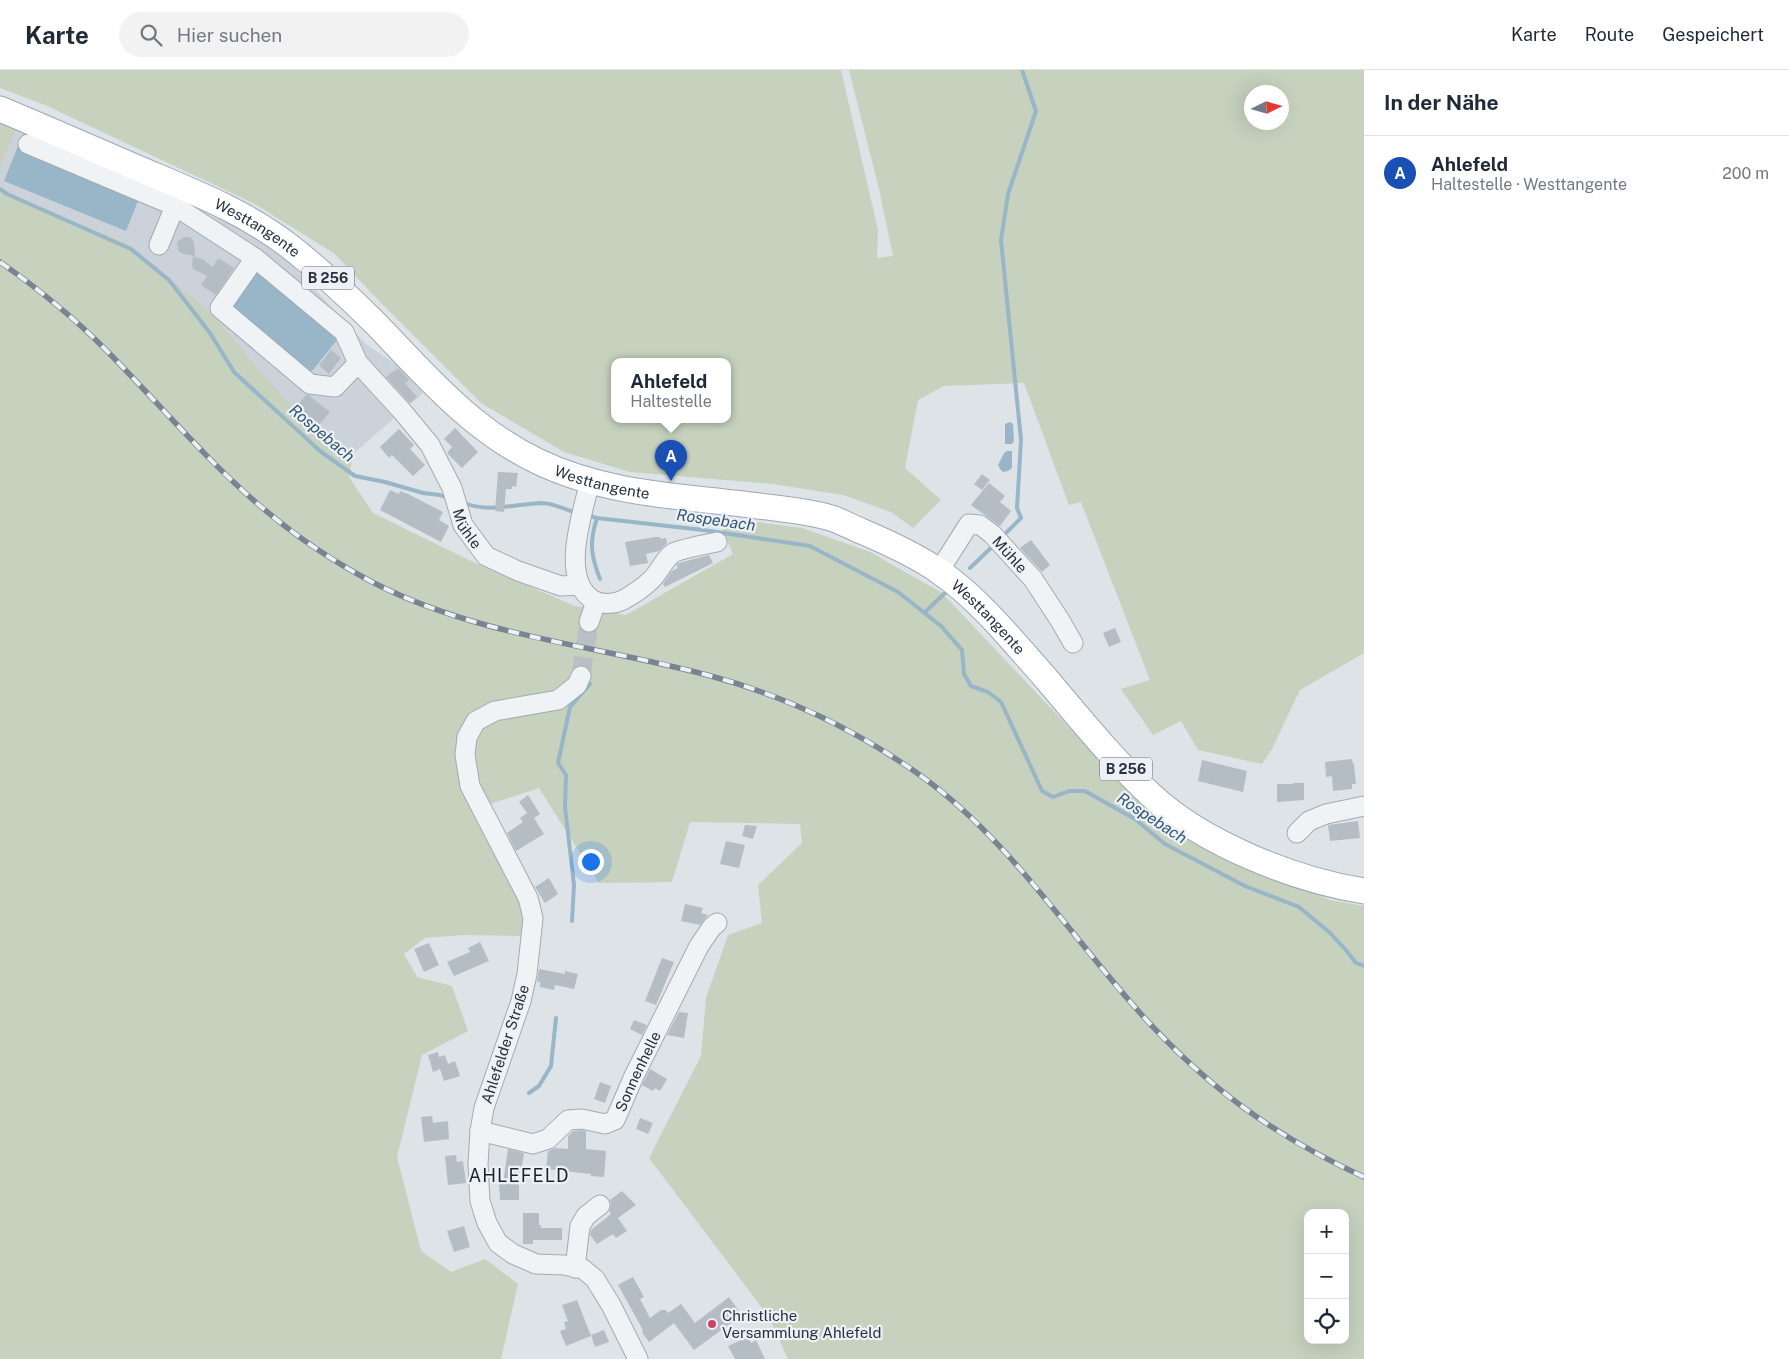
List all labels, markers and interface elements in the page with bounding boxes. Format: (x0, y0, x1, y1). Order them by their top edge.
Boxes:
search box (119, 12, 469, 57)
text: Karte (25, 21, 89, 49)
icon: search (137, 21, 165, 49)
text: Hier suchen (177, 24, 282, 46)
text: Karte (1511, 24, 1557, 45)
text: Route (1585, 24, 1634, 45)
text: Gespeichert (1662, 24, 1764, 45)
north arrow (1244, 85, 1289, 130)
text: In der Nähe (1384, 90, 1499, 115)
text: Ahlefeld (1431, 153, 1508, 175)
text: A (1394, 164, 1406, 183)
text: 200 m (1722, 164, 1769, 183)
text: Haltestelle · Westtangente (1431, 175, 1627, 194)
street label: Westtangente (212, 195, 304, 260)
road number: B 256 (302, 267, 354, 290)
popup (611, 358, 731, 423)
text: Ahlefeld (630, 370, 707, 392)
text: Haltestelle (630, 392, 712, 411)
water label: Rospebach (285, 400, 359, 466)
pin: A (655, 440, 687, 481)
street label: Westtangente (552, 461, 651, 502)
water label: Rospebach (675, 505, 757, 535)
street label: Mühle (450, 506, 486, 551)
street label: Mühle (989, 532, 1031, 576)
street label: Westtangente (949, 576, 1029, 657)
road number: B 256 (1100, 758, 1152, 781)
water label: Rospebach (1113, 788, 1191, 848)
your location (578, 849, 604, 875)
street label: Ahlefelder Straße (478, 982, 532, 1106)
street label: Sonnenhelle (611, 1028, 664, 1114)
district label: AHLEFELD (468, 1165, 570, 1186)
map controls (1304, 1209, 1349, 1344)
button: + (1304, 1209, 1349, 1254)
button: − (1304, 1254, 1349, 1299)
button: locate (1304, 1299, 1349, 1344)
place label: Christliche Versammlung Ahlefeld (722, 1307, 881, 1341)
marker: Christliche Versammlung Ahlefeld (706, 1318, 718, 1330)

